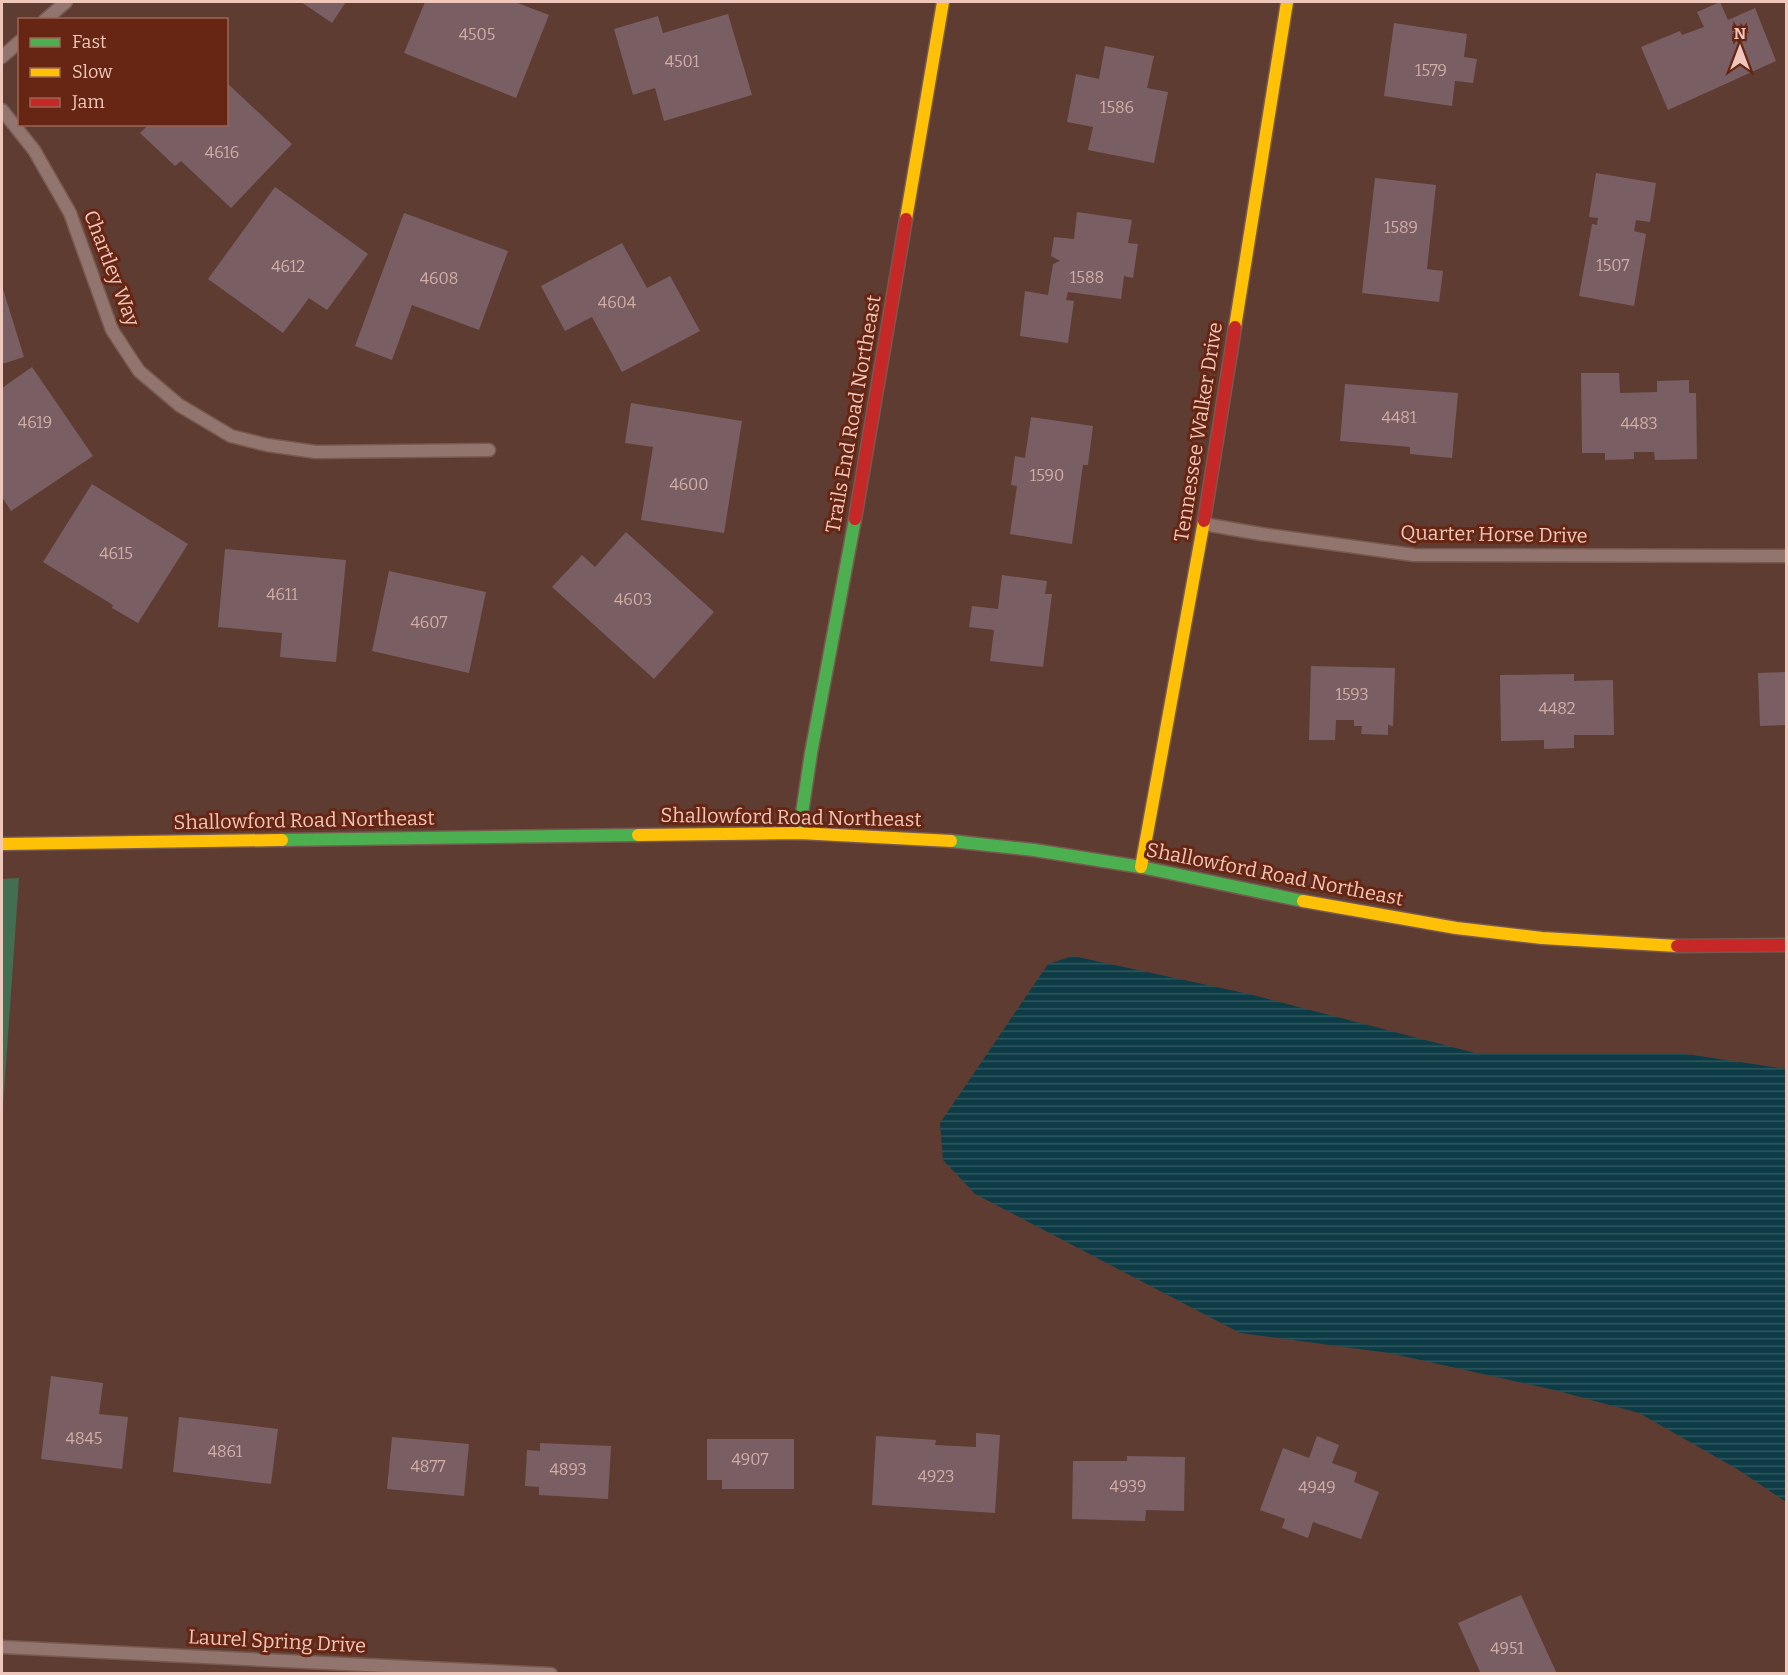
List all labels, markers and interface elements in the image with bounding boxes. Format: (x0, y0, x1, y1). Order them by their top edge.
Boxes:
legend (18, 18, 228, 126)
north arrow (1710, 18, 1770, 78)
text: N (1734, 24, 1746, 43)
house number: 4505 (459, 25, 495, 44)
text: Fast (72, 31, 107, 53)
house number: 4501 (665, 52, 700, 71)
text: Slow (72, 61, 113, 83)
house number: 1579 (1415, 61, 1447, 80)
text: Jam (71, 91, 105, 113)
house number: 1586 (1100, 98, 1134, 117)
house number: 4616 (205, 143, 239, 162)
street label: Chartley Way (79, 207, 145, 330)
house number: 1589 (1384, 218, 1418, 237)
house number: 1507 (1596, 256, 1630, 275)
house number: 4612 (271, 257, 305, 276)
house number: 1588 (1070, 268, 1104, 287)
house number: 4608 (420, 269, 458, 288)
house number: 4604 (598, 293, 637, 312)
street label: Trails End Road Northeast (820, 293, 886, 535)
street label: Tennessee Walker Drive (1169, 320, 1227, 544)
house number: 4481 (1382, 408, 1417, 427)
house number: 4619 (18, 413, 52, 432)
house number: 4483 (1620, 414, 1658, 433)
house number: 1590 (1030, 466, 1064, 485)
house number: 4600 (669, 475, 709, 494)
street label: Quarter Horse Drive (1400, 520, 1588, 548)
house number: 4615 (99, 544, 133, 563)
house number: 4611 (266, 585, 298, 604)
house number: 4603 (614, 590, 652, 609)
house number: 4607 (410, 613, 448, 632)
house number: 1593 (1335, 685, 1369, 704)
house number: 4482 (1538, 699, 1576, 718)
street label: Shallowford Road Northeast (660, 803, 922, 831)
street label: Shallowford Road Northeast (173, 806, 435, 834)
street label: Shallowford Road Northeast (1144, 837, 1406, 911)
house number: 4845 (66, 1429, 102, 1448)
house number: 4861 (208, 1442, 243, 1461)
house number: 4907 (731, 1450, 769, 1469)
house number: 4877 (410, 1457, 446, 1476)
house number: 4893 (549, 1460, 587, 1479)
house number: 4923 (918, 1467, 954, 1486)
house number: 4939 (1110, 1477, 1146, 1496)
house number: 4949 (1298, 1478, 1336, 1497)
street label: Laurel Spring Drive (187, 1624, 367, 1658)
house number: 4951 (1490, 1639, 1524, 1658)

